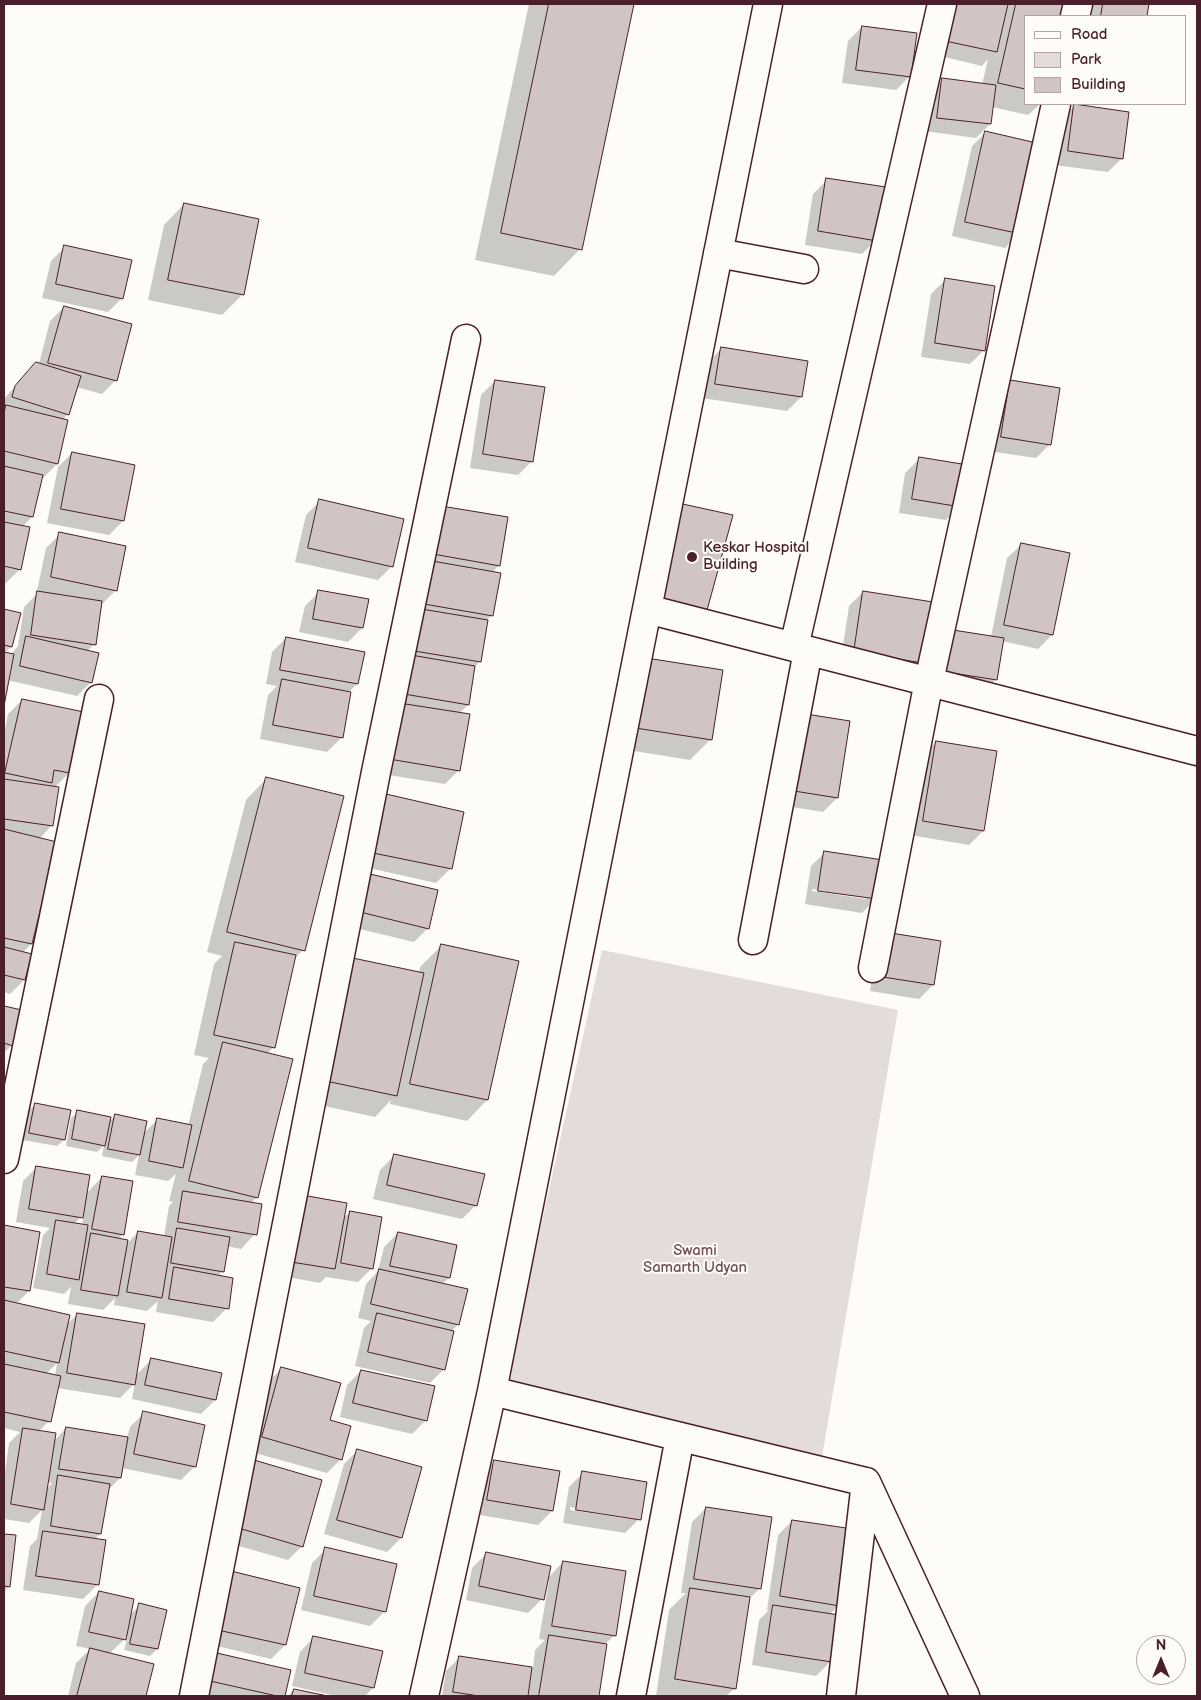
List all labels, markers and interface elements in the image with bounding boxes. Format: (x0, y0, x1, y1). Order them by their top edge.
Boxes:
legend (1024, 15, 1186, 105)
text: Road (1071, 25, 1107, 44)
text: Park (1071, 50, 1101, 69)
text: Building (1071, 75, 1126, 94)
place label: Keskar Hospital Building (703, 539, 809, 574)
marker: Keskar Hospital Building (685, 550, 699, 564)
park label: Swami Samarth Udyan (643, 1242, 747, 1277)
north arrow (1136, 1635, 1186, 1685)
text: N (1156, 1637, 1166, 1654)

